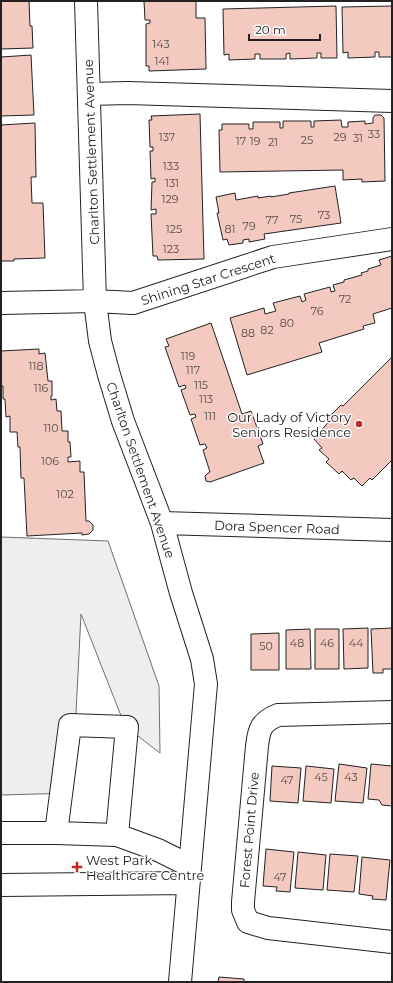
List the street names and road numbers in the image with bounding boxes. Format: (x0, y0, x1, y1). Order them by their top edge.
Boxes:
street label: Charlton Settlement Avenue (80, 59, 102, 245)
street label: Shining Star Crescent (139, 250, 277, 308)
street label: Charlton Settlement Avenue (103, 380, 179, 560)
street label: Dora Spencer Road (214, 517, 340, 537)
street label: Forest Point Drive (236, 771, 262, 889)

